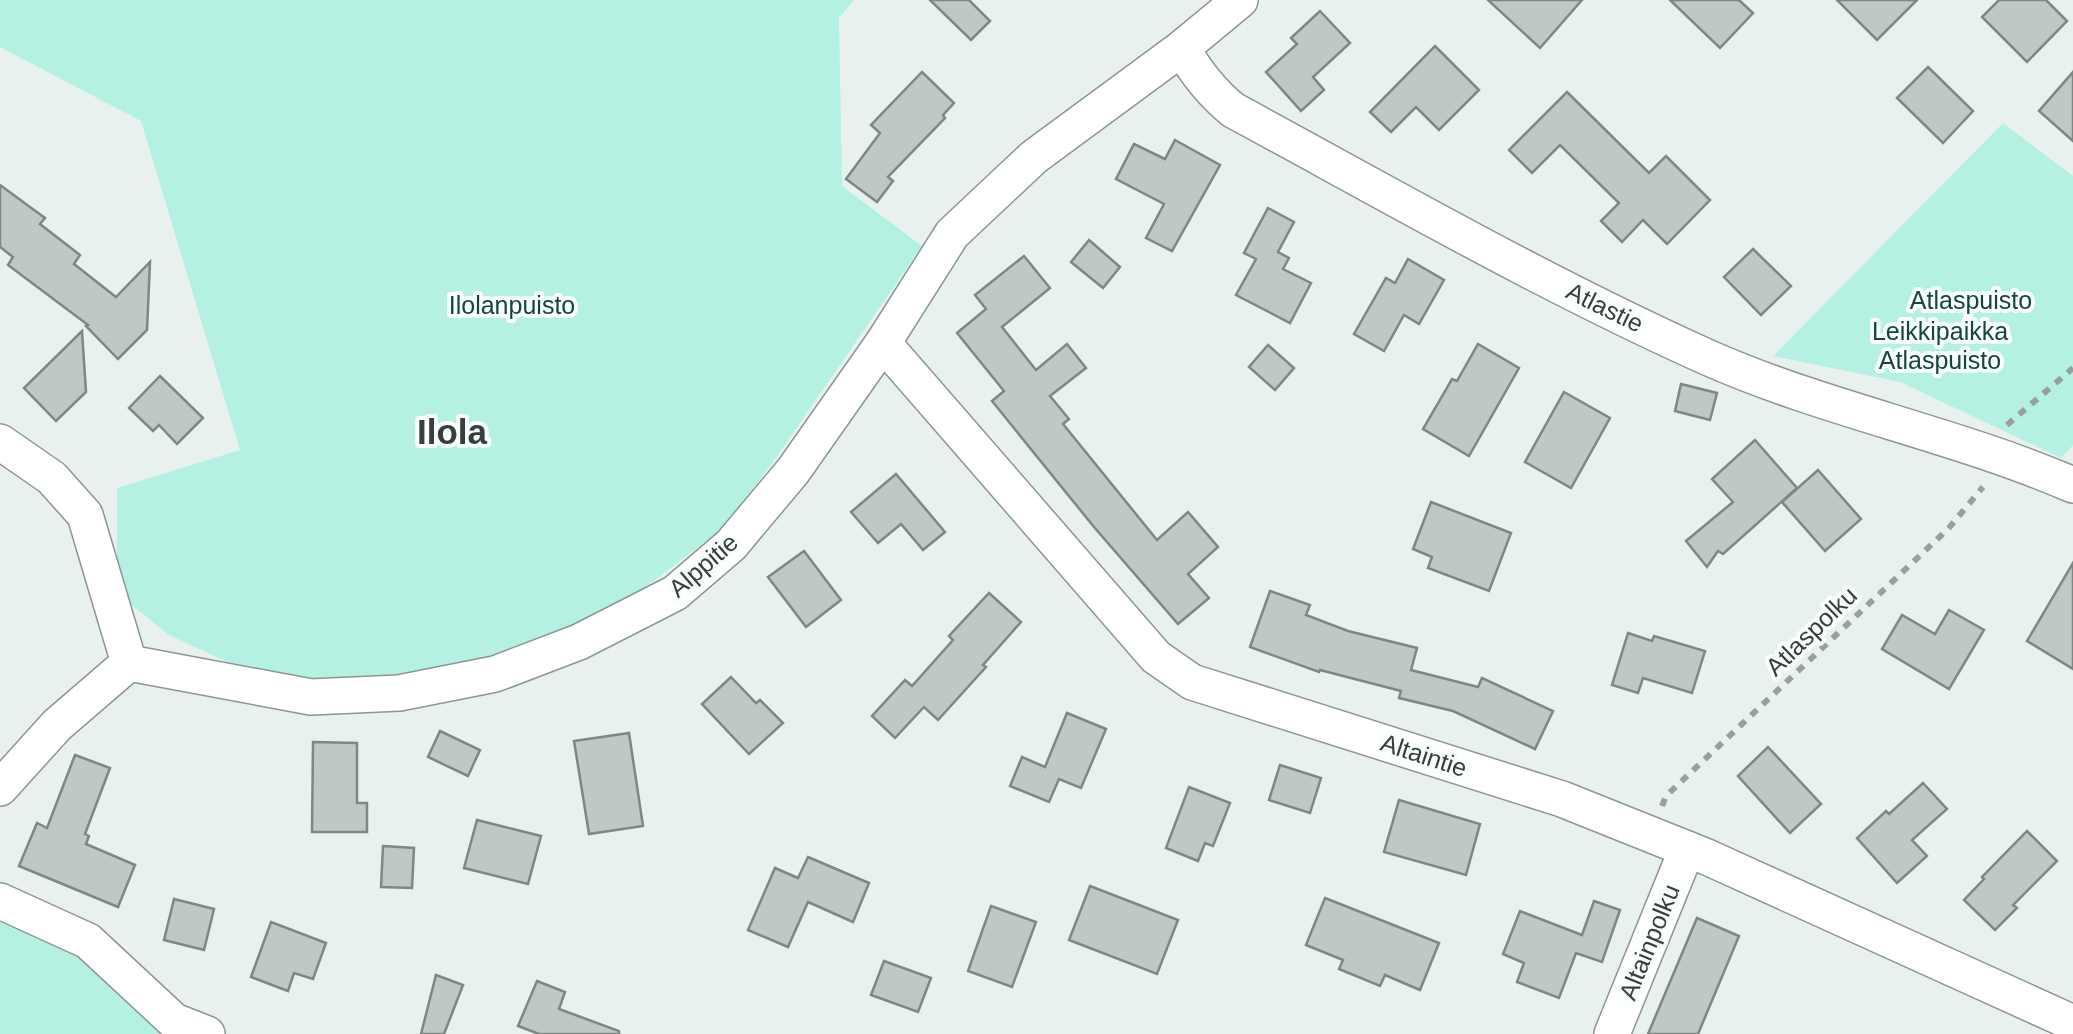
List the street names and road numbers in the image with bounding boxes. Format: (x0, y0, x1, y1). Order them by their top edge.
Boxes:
street label: Atlastie (1562, 276, 1648, 338)
street label: Alppitie (663, 528, 743, 602)
street label: Atlaspolku (1760, 581, 1862, 681)
street label: Altaintie (1377, 728, 1471, 782)
street label: Altainpolku (1613, 880, 1685, 1004)

